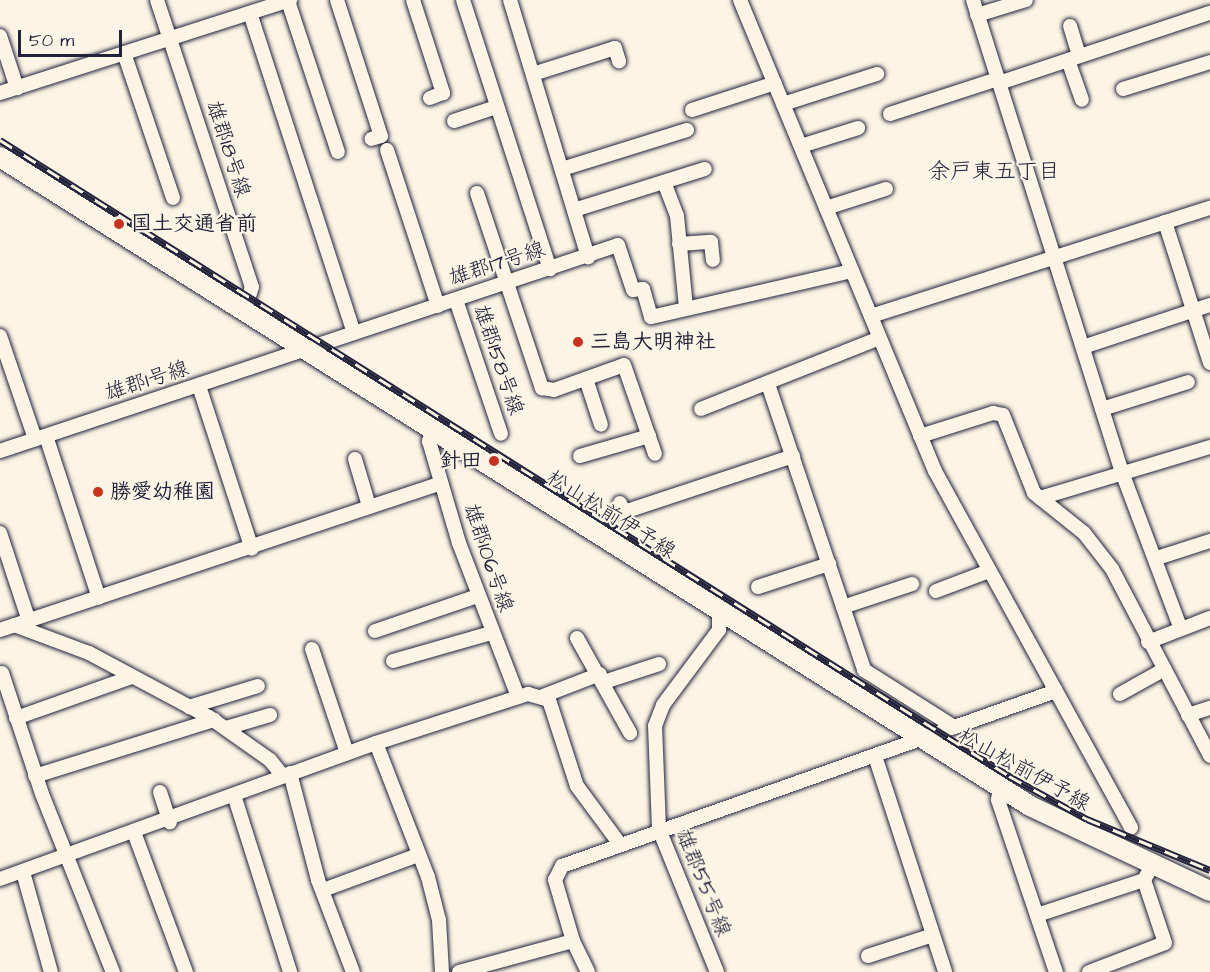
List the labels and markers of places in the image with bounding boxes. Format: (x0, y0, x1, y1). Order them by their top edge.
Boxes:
place label: 国土交通省前 (131, 211, 257, 237)
marker: 国土交通省前 (112, 217, 126, 231)
place label: 三島大明神社 (590, 329, 716, 355)
marker: 三島大明神社 (571, 335, 585, 349)
place label: 針田 (440, 448, 482, 474)
marker: 針田 (487, 454, 501, 468)
place label: 勝愛幼稚園 (110, 479, 215, 505)
marker: 勝愛幼稚園 (91, 485, 105, 499)

